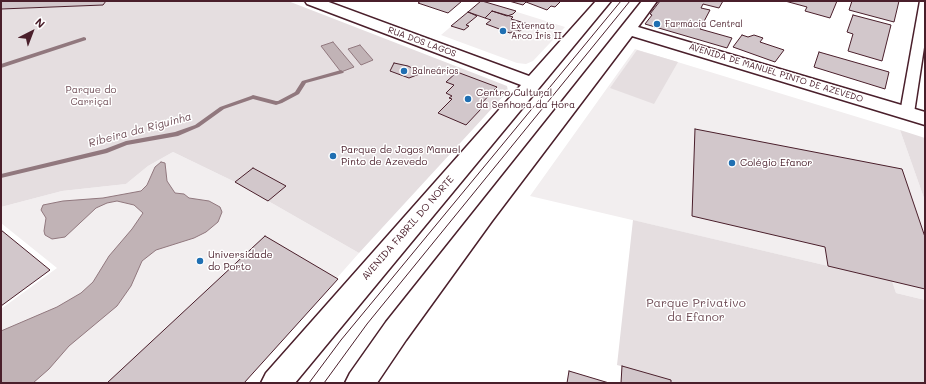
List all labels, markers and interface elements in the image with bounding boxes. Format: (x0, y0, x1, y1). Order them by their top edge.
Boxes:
north arrow (12, 12, 52, 52)
text: N (32, 14, 48, 31)
marker: Farmácia Central (652, 19, 662, 29)
place label: Farmácia Central (665, 19, 743, 29)
place label: Externato Arco Íris II (511, 21, 562, 42)
street label: RUA DOS LAGOS (386, 25, 458, 59)
marker: Externato Arco Íris II (498, 26, 508, 36)
street label: AVENIDA DE MANUEL PINTO DE AZEVEDO (688, 41, 864, 105)
marker: Balneários (399, 66, 409, 76)
place label: Balneários (412, 66, 459, 76)
park label: Parque do Carriçal (66, 84, 116, 108)
place label: Centro Cultural da Senhora da Hora (476, 87, 575, 110)
marker: Centro Cultural da Senhora da Hora (463, 94, 473, 104)
water label: Ribeira da Riguinha (87, 110, 193, 150)
place label: Parque de Jogos Manuel Pinto de Azevedo (341, 144, 460, 168)
marker: Parque de Jogos Manuel Pinto de Azevedo (328, 151, 338, 161)
place label: Colégio Efanor (740, 157, 812, 169)
marker: Colégio Efanor (727, 158, 737, 168)
street label: AVENIDA FABRIL DO NORTE (359, 173, 457, 283)
place label: Universidade do Porto (208, 249, 273, 272)
marker: Universidade do Porto (195, 256, 205, 266)
park label: Parque Privativo da Efanor (646, 296, 746, 324)

